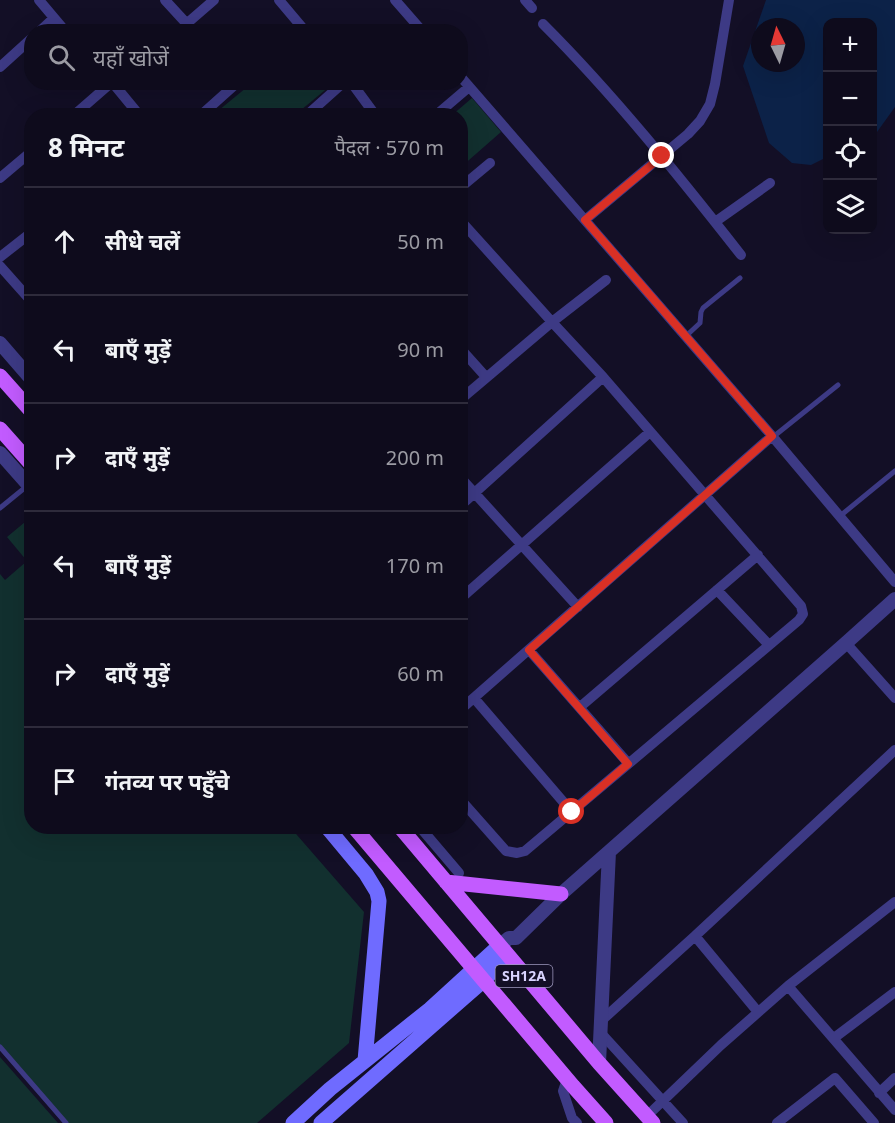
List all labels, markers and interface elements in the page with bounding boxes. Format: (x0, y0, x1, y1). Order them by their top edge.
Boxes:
north arrow (751, 18, 805, 72)
map controls (823, 18, 877, 234)
button: + (823, 18, 877, 72)
search box (24, 24, 468, 90)
icon: search (45, 41, 78, 74)
text: यहाँ खोजें (93, 42, 169, 72)
button: − (823, 72, 877, 126)
button: locate (823, 126, 877, 180)
text: 8 मिनट (48, 129, 124, 165)
text: पैदल · 570 m (334, 134, 444, 161)
route end (648, 142, 674, 168)
button: layers (823, 180, 877, 234)
icon: ahead (48, 225, 81, 258)
text: सीधे चलें (105, 226, 180, 256)
text: 50 m (397, 228, 444, 255)
icon: left (48, 333, 81, 366)
text: बाएँ मुड़ें (105, 334, 171, 364)
text: 90 m (397, 336, 444, 363)
icon: right (48, 441, 81, 474)
text: दाएँ मुड़ें (105, 442, 170, 472)
text: 200 m (386, 444, 444, 471)
icon: left (48, 549, 81, 582)
text: बाएँ मुड़ें (105, 550, 171, 580)
text: 170 m (386, 552, 444, 579)
icon: right (48, 657, 81, 690)
text: दाएँ मुड़ें (105, 658, 170, 688)
text: 60 m (397, 660, 444, 687)
icon: arrive (48, 765, 81, 798)
text: गंतव्य पर पहुँचे (105, 766, 230, 796)
route start (558, 798, 584, 824)
road number: SH12A (496, 965, 552, 987)

